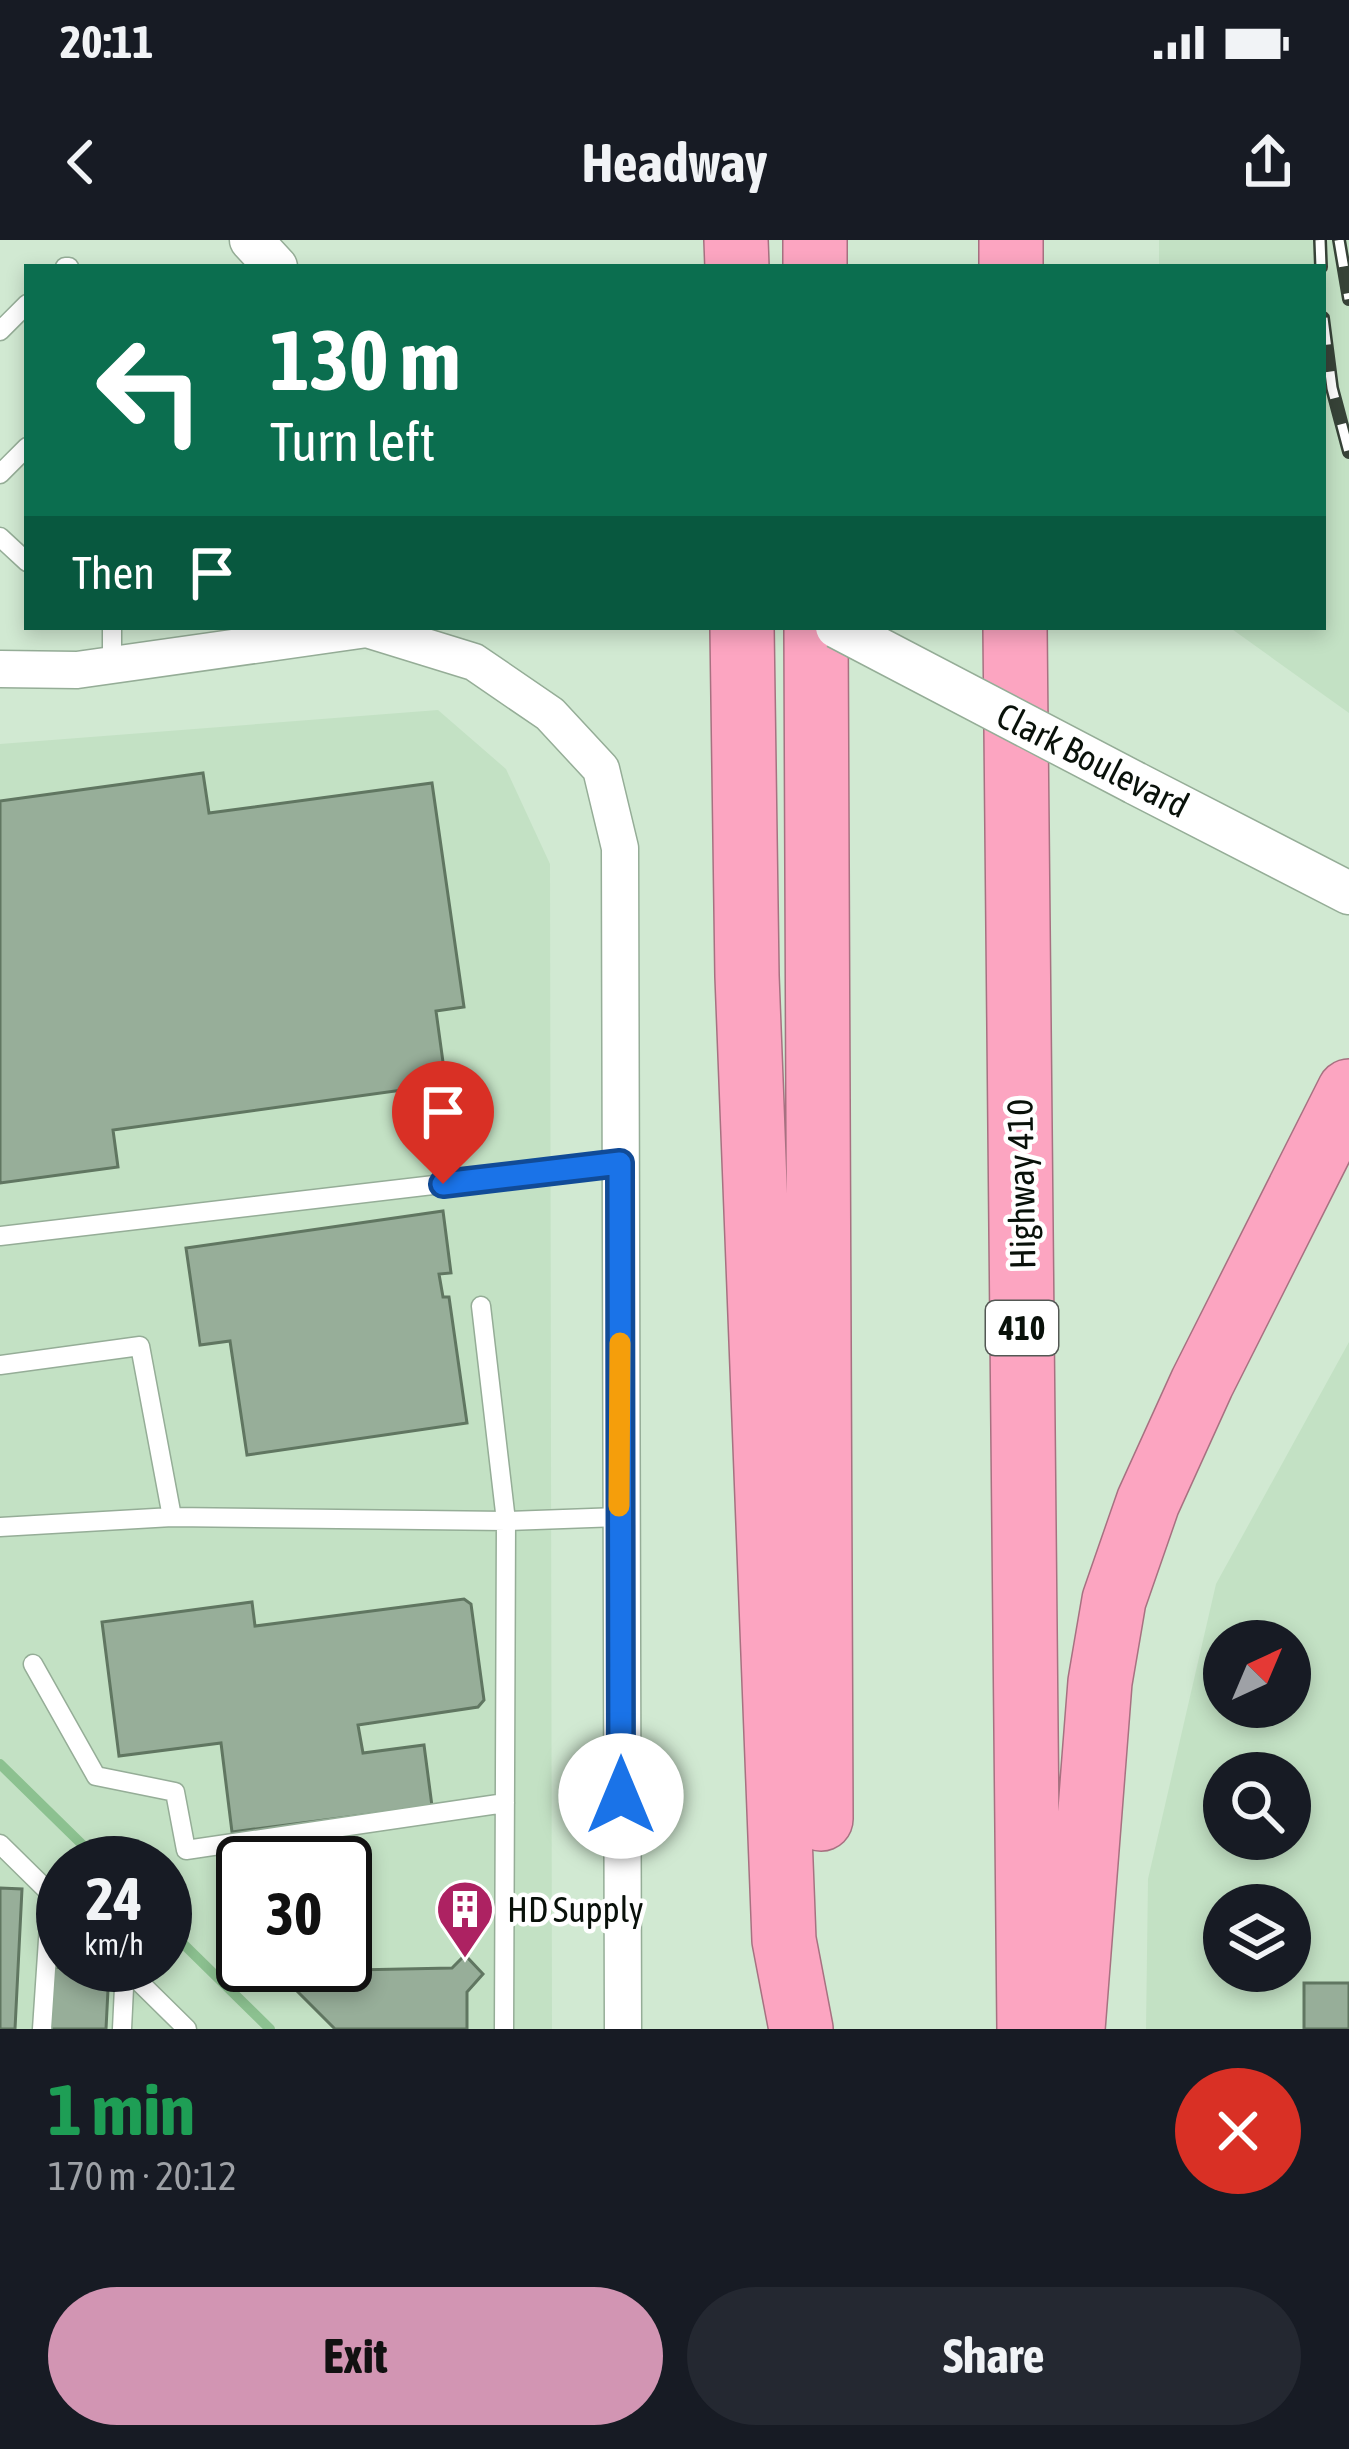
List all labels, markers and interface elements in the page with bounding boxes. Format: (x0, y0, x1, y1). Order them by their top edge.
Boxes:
text: 20:11 (60, 16, 154, 68)
icon: back (48, 129, 114, 195)
icon: share (1235, 129, 1301, 195)
text: Headway (582, 132, 767, 193)
icon: left (72, 312, 228, 468)
text: 130 m (270, 312, 460, 408)
text: Turn left (270, 411, 435, 472)
icon: arrive (179, 540, 245, 606)
text: Then (72, 547, 155, 599)
street label: Clark Boulevard (990, 694, 1196, 826)
pin (392, 1061, 494, 1184)
icon: arrive (410, 1079, 476, 1145)
street label: Highway 410 (999, 1098, 1043, 1270)
road number: 410 (986, 1301, 1058, 1355)
north arrow (1203, 1620, 1311, 1728)
map controls (1203, 1620, 1311, 1992)
position arrow (558, 1733, 684, 1859)
button: search (1203, 1752, 1311, 1860)
speed limit sign: 30 (216, 1836, 372, 1992)
text: 24 (86, 1864, 142, 1933)
building icon: HD Supply (434, 1878, 496, 1960)
button: layers (1203, 1884, 1311, 1992)
place label: HD Supply (507, 1888, 644, 1930)
text: km/h (84, 1927, 144, 1961)
text: 1 min (48, 2068, 195, 2150)
button: close (1175, 2068, 1301, 2194)
text: 170 m · 20:12 (48, 2154, 237, 2198)
button: Exit (48, 2287, 663, 2425)
button: Share (687, 2287, 1301, 2425)

